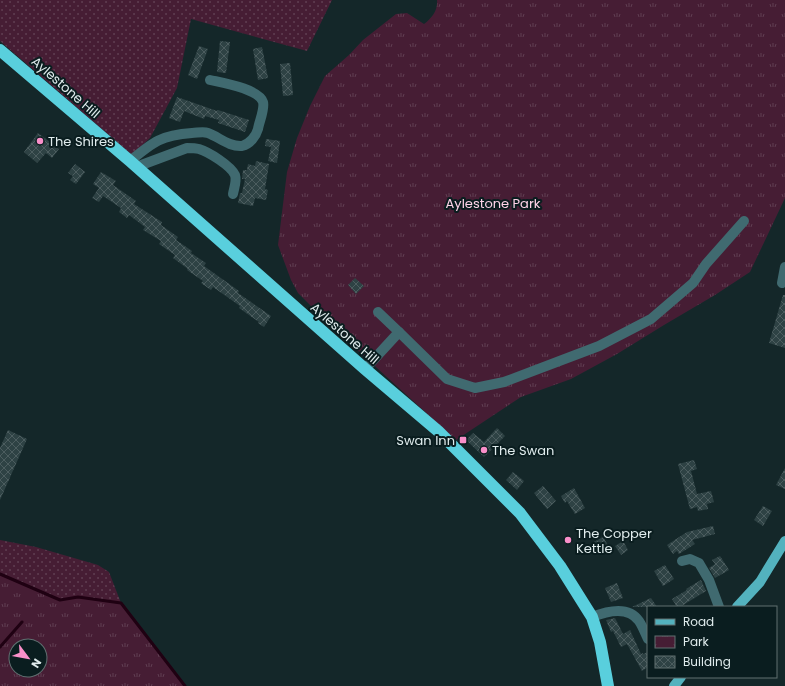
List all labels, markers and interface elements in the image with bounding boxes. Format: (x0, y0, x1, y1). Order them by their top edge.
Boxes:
street label: Aylestone Hill (27, 52, 104, 123)
place label: The Shires (48, 132, 114, 151)
marker: The Shires (35, 136, 45, 146)
park label: Aylestone Park (446, 194, 541, 213)
street label: Aylestone Hill (306, 298, 383, 369)
place label: Swan Inn (396, 431, 455, 450)
marker: Swan Inn (458, 435, 468, 445)
place label: The Swan (492, 441, 554, 460)
marker: The Swan (479, 445, 489, 455)
place label: The Copper Kettle (576, 524, 652, 558)
marker: The Copper Kettle (563, 535, 573, 545)
legend (647, 606, 777, 678)
text: Road (683, 613, 714, 630)
text: Park (683, 633, 710, 650)
north arrow (8, 638, 48, 678)
text: Building (683, 653, 731, 670)
text: N (28, 656, 45, 671)

